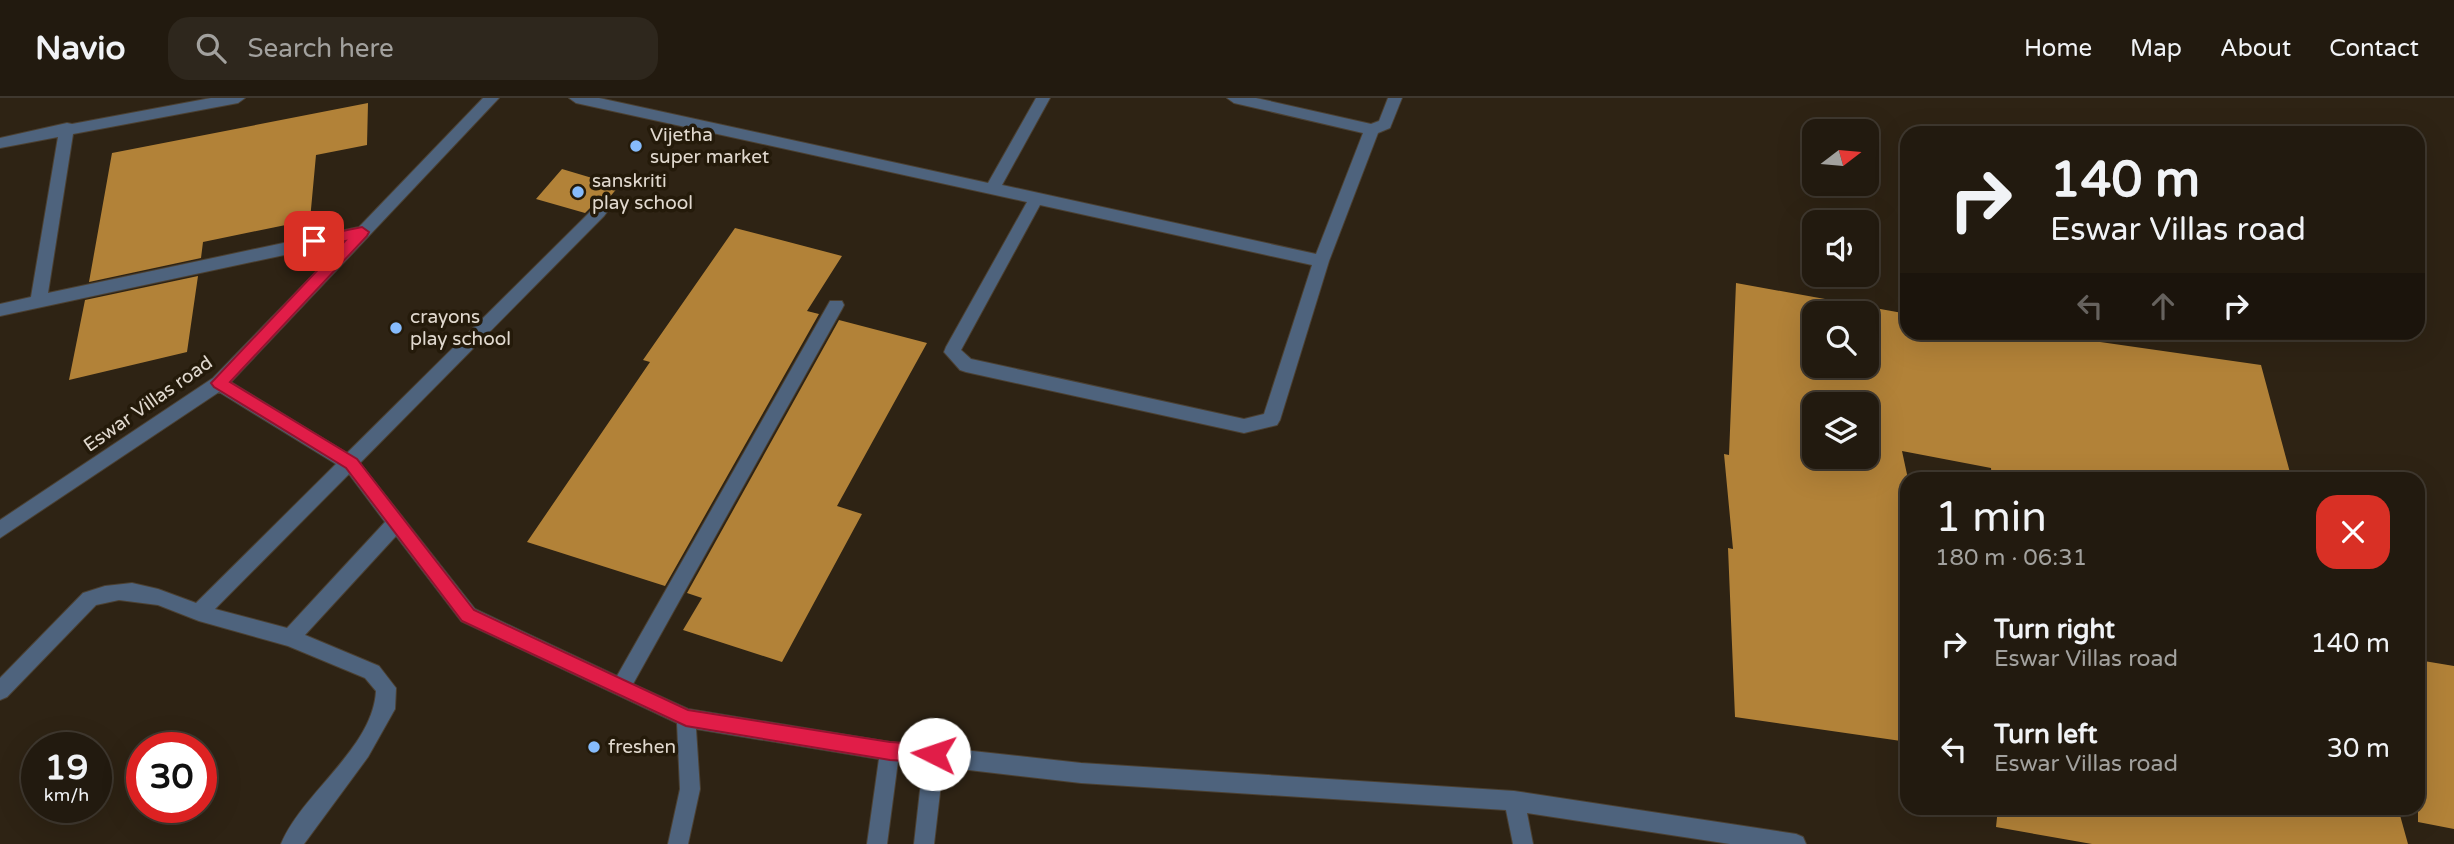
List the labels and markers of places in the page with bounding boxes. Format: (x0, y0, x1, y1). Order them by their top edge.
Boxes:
place label: Vijetha super market (650, 124, 769, 168)
marker: Vijetha super market (628, 138, 644, 154)
place label: sanskriti play school (592, 170, 693, 214)
marker: sanskriti play school (570, 184, 586, 200)
pin (284, 211, 344, 271)
place label: crayons play school (410, 306, 511, 350)
marker: crayons play school (388, 320, 404, 336)
place label: freshen (608, 736, 676, 758)
marker: freshen (586, 739, 602, 755)

